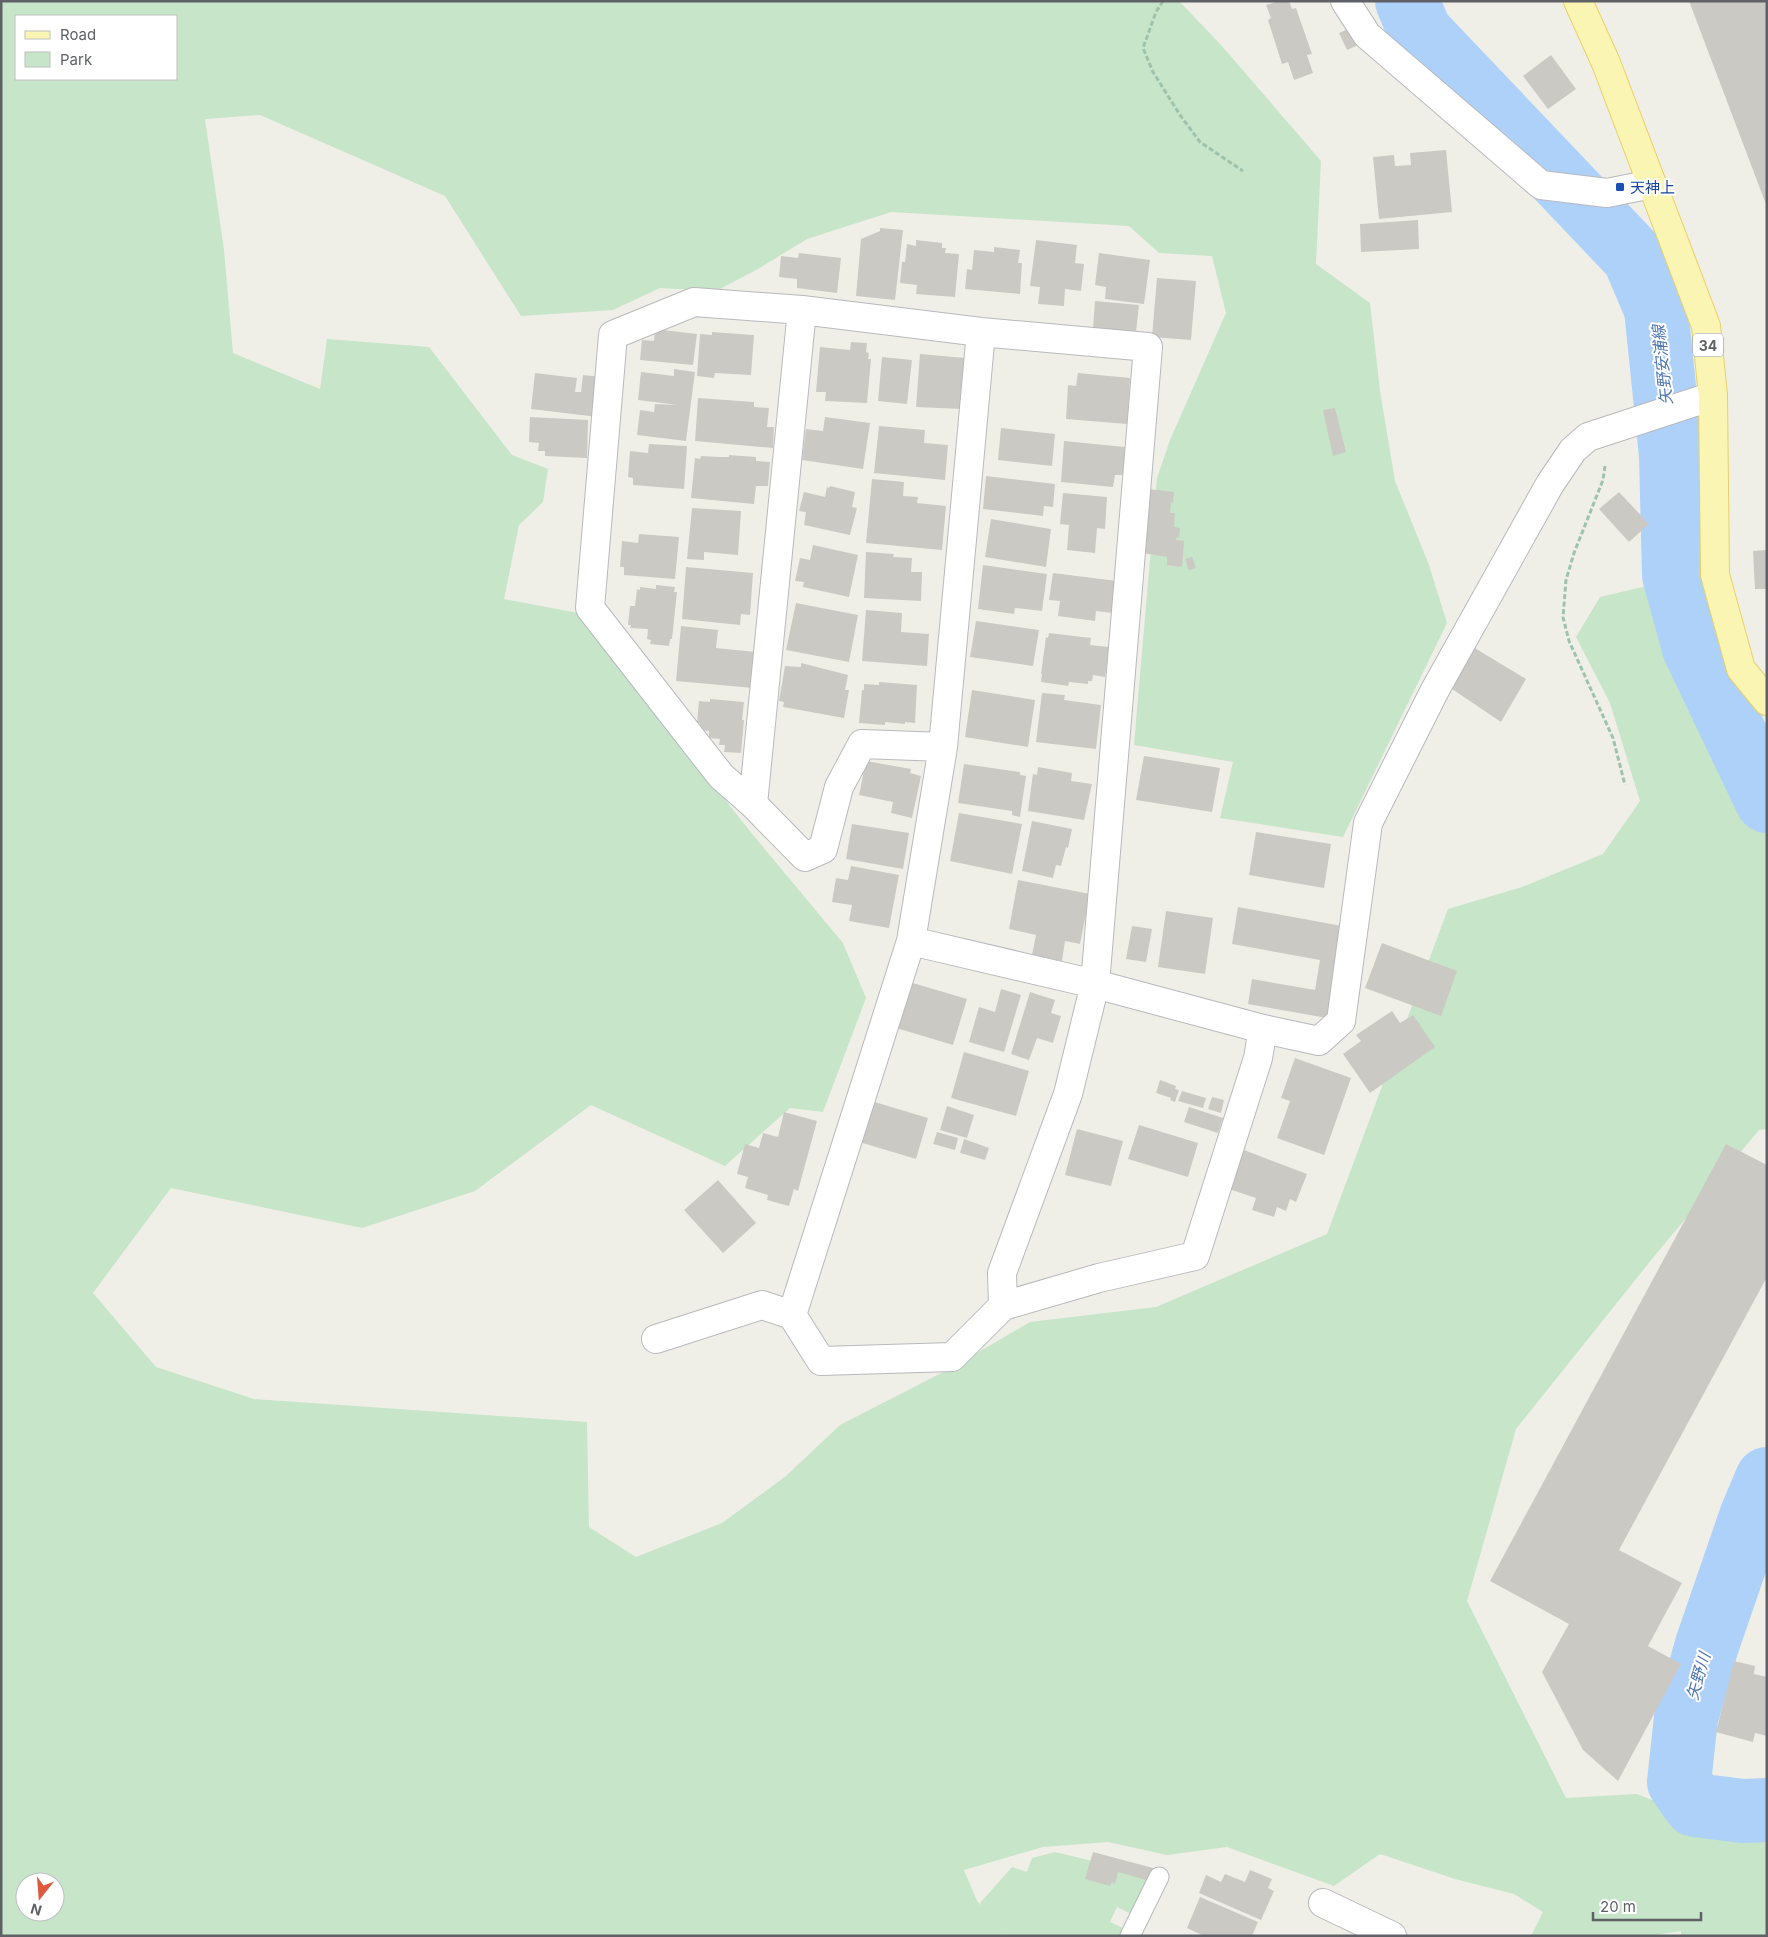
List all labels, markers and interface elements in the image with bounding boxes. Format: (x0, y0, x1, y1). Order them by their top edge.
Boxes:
legend (15, 15, 178, 80)
text: Road (60, 25, 96, 44)
text: Park (60, 50, 93, 69)
place label: 天神上 (1630, 178, 1675, 197)
marker: 天神上 (1614, 181, 1626, 193)
water label: 矢野安浦線 (1648, 322, 1676, 406)
road number: 34 (1693, 334, 1723, 356)
water label: 矢野川 (1682, 1648, 1715, 1702)
north arrow (15, 1872, 65, 1922)
scale bar (1593, 1890, 1700, 1922)
text: 20 m (1600, 1897, 1636, 1916)
text: N (28, 1900, 44, 1920)

